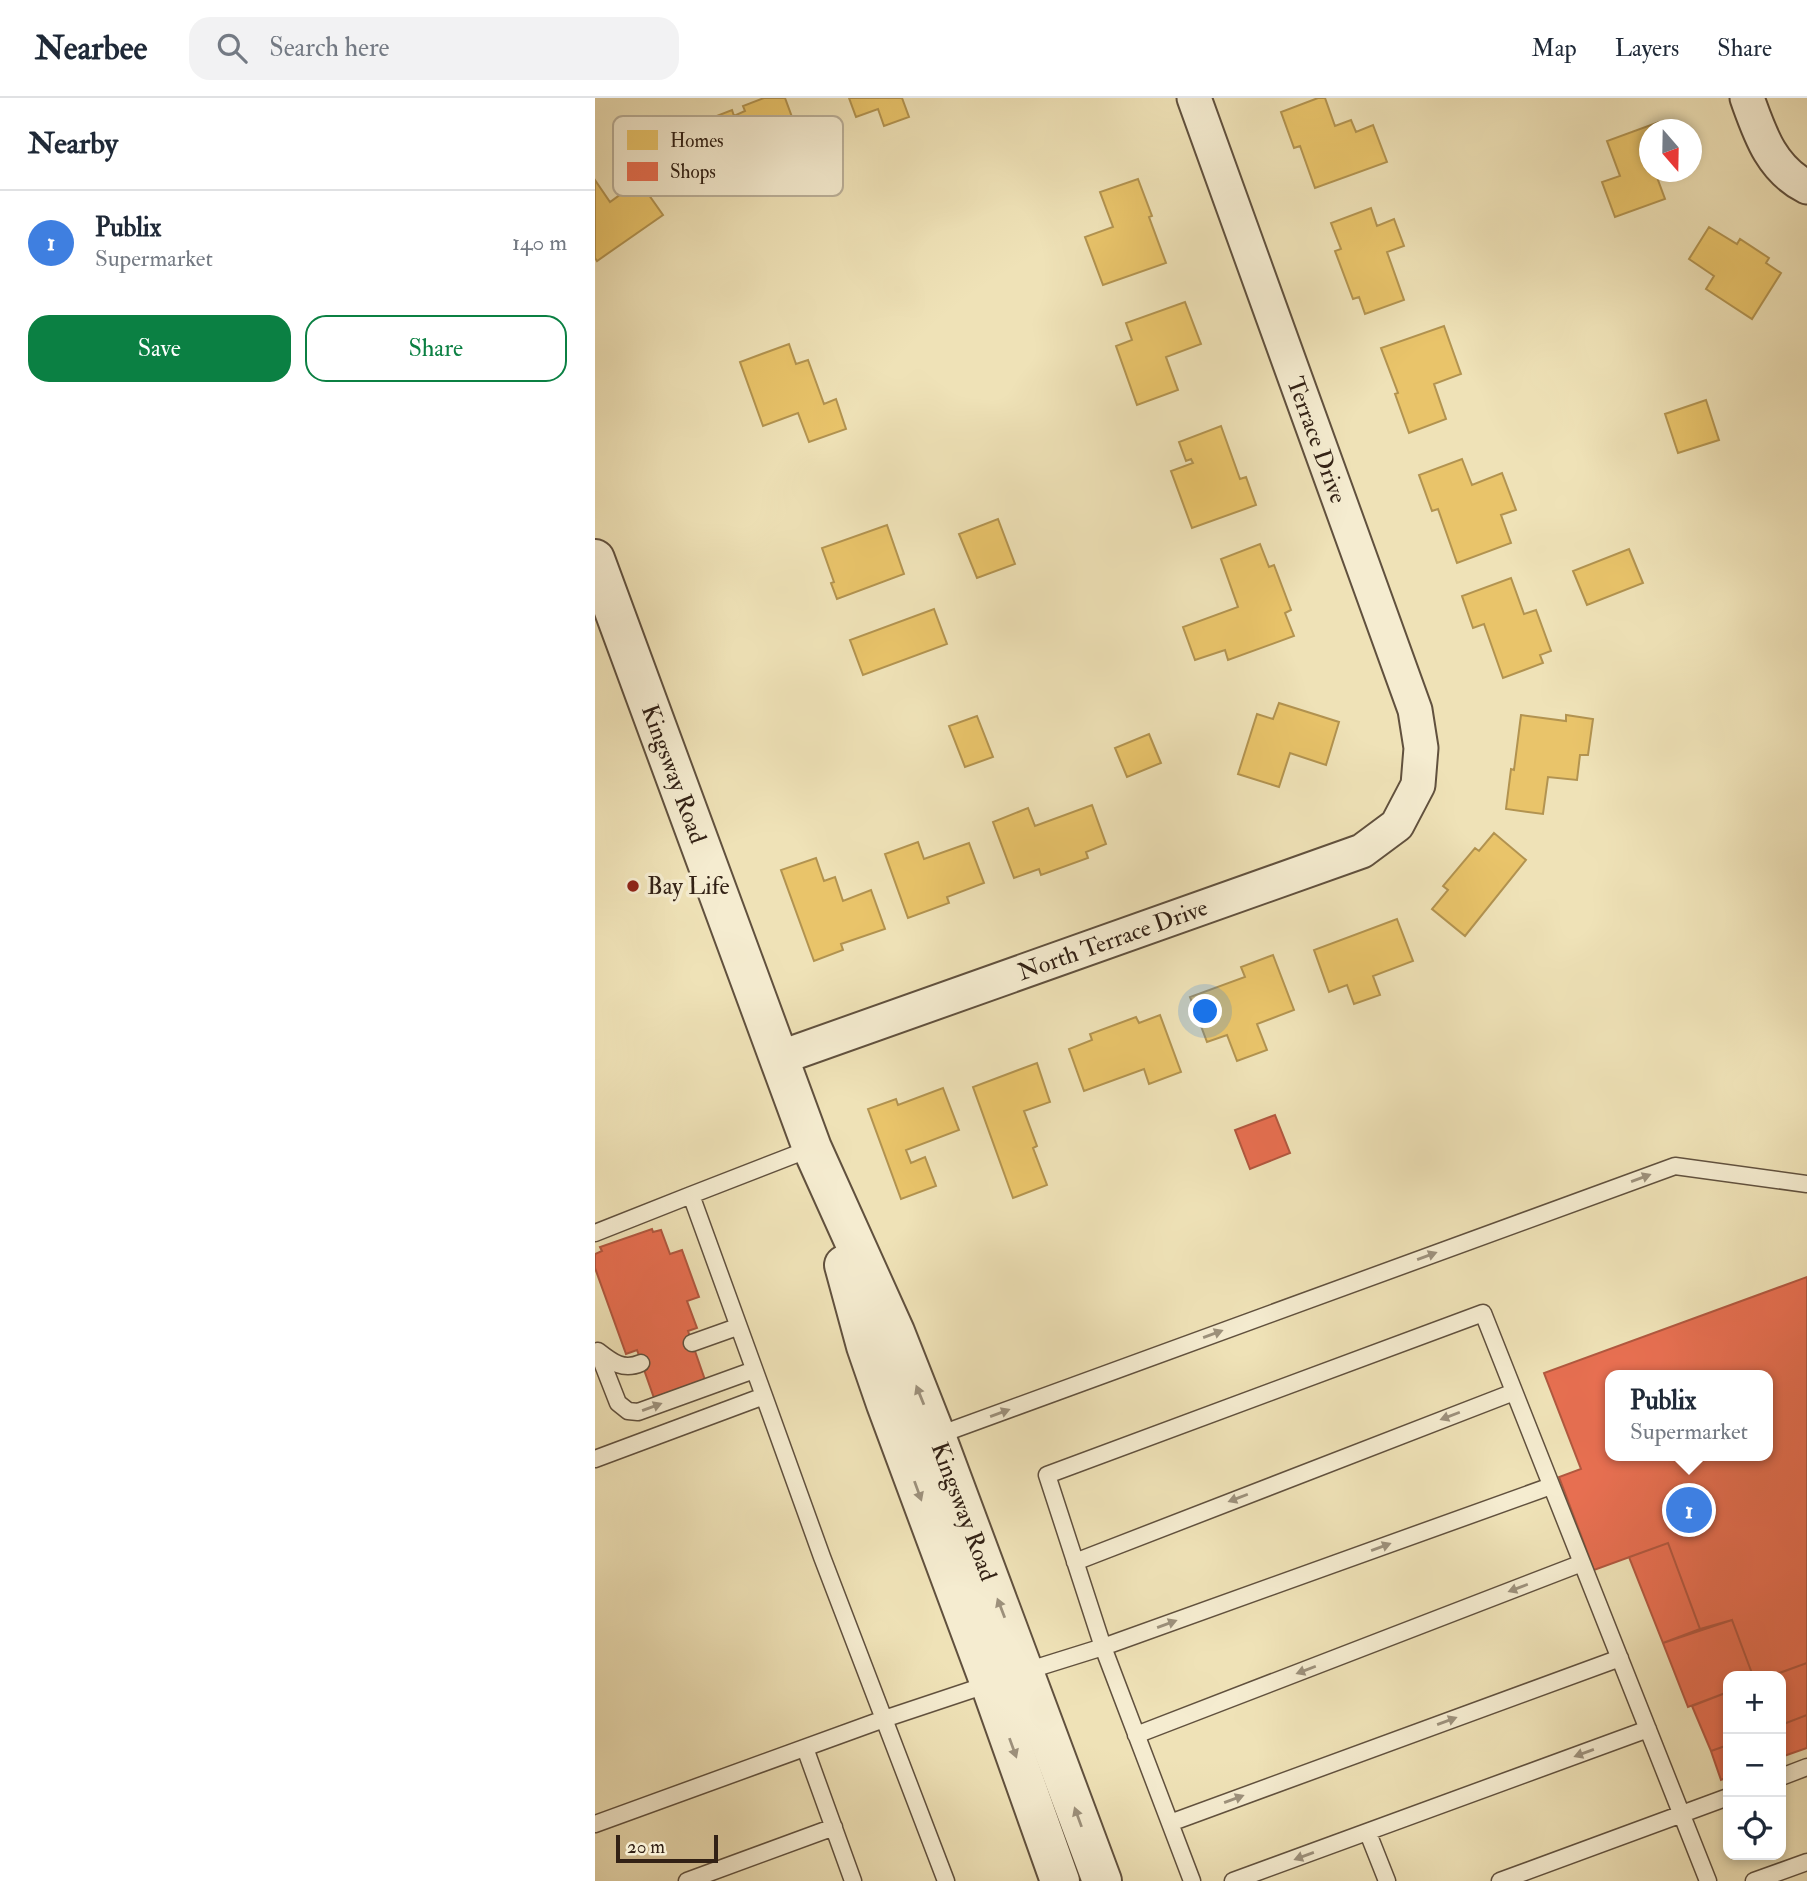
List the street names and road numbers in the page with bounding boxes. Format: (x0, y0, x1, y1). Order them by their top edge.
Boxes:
street label: Terrace Drive (1279, 373, 1354, 508)
street label: Kingsway Road (634, 700, 714, 848)
street label: North Terrace Drive (1014, 892, 1212, 988)
street label: Kingsway Road (924, 1438, 1004, 1586)

